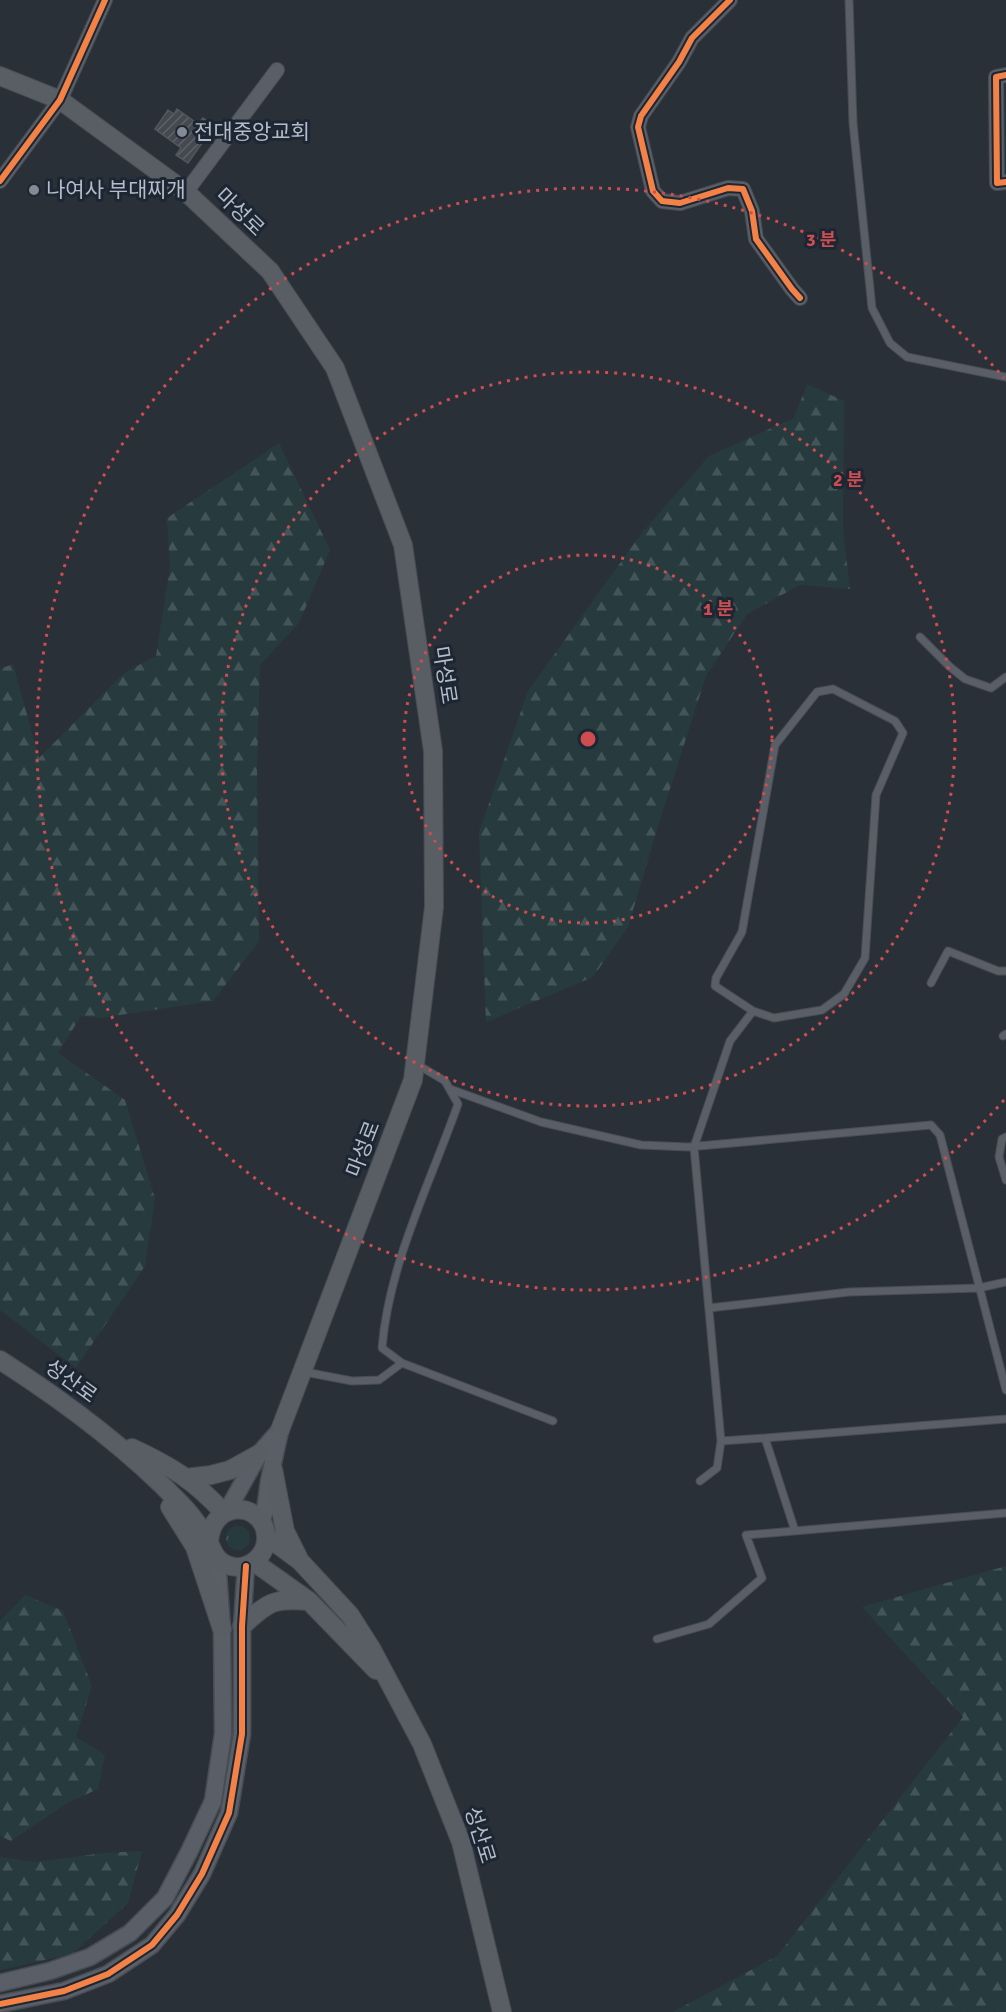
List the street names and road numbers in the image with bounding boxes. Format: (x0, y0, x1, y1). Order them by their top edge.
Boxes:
street label: 마성로 (210, 183, 270, 241)
street label: 마성로 (428, 644, 462, 706)
street label: 마성로 (340, 1117, 386, 1181)
street label: 성산로 (40, 1353, 102, 1409)
street label: 성산로 (459, 1803, 501, 1867)

